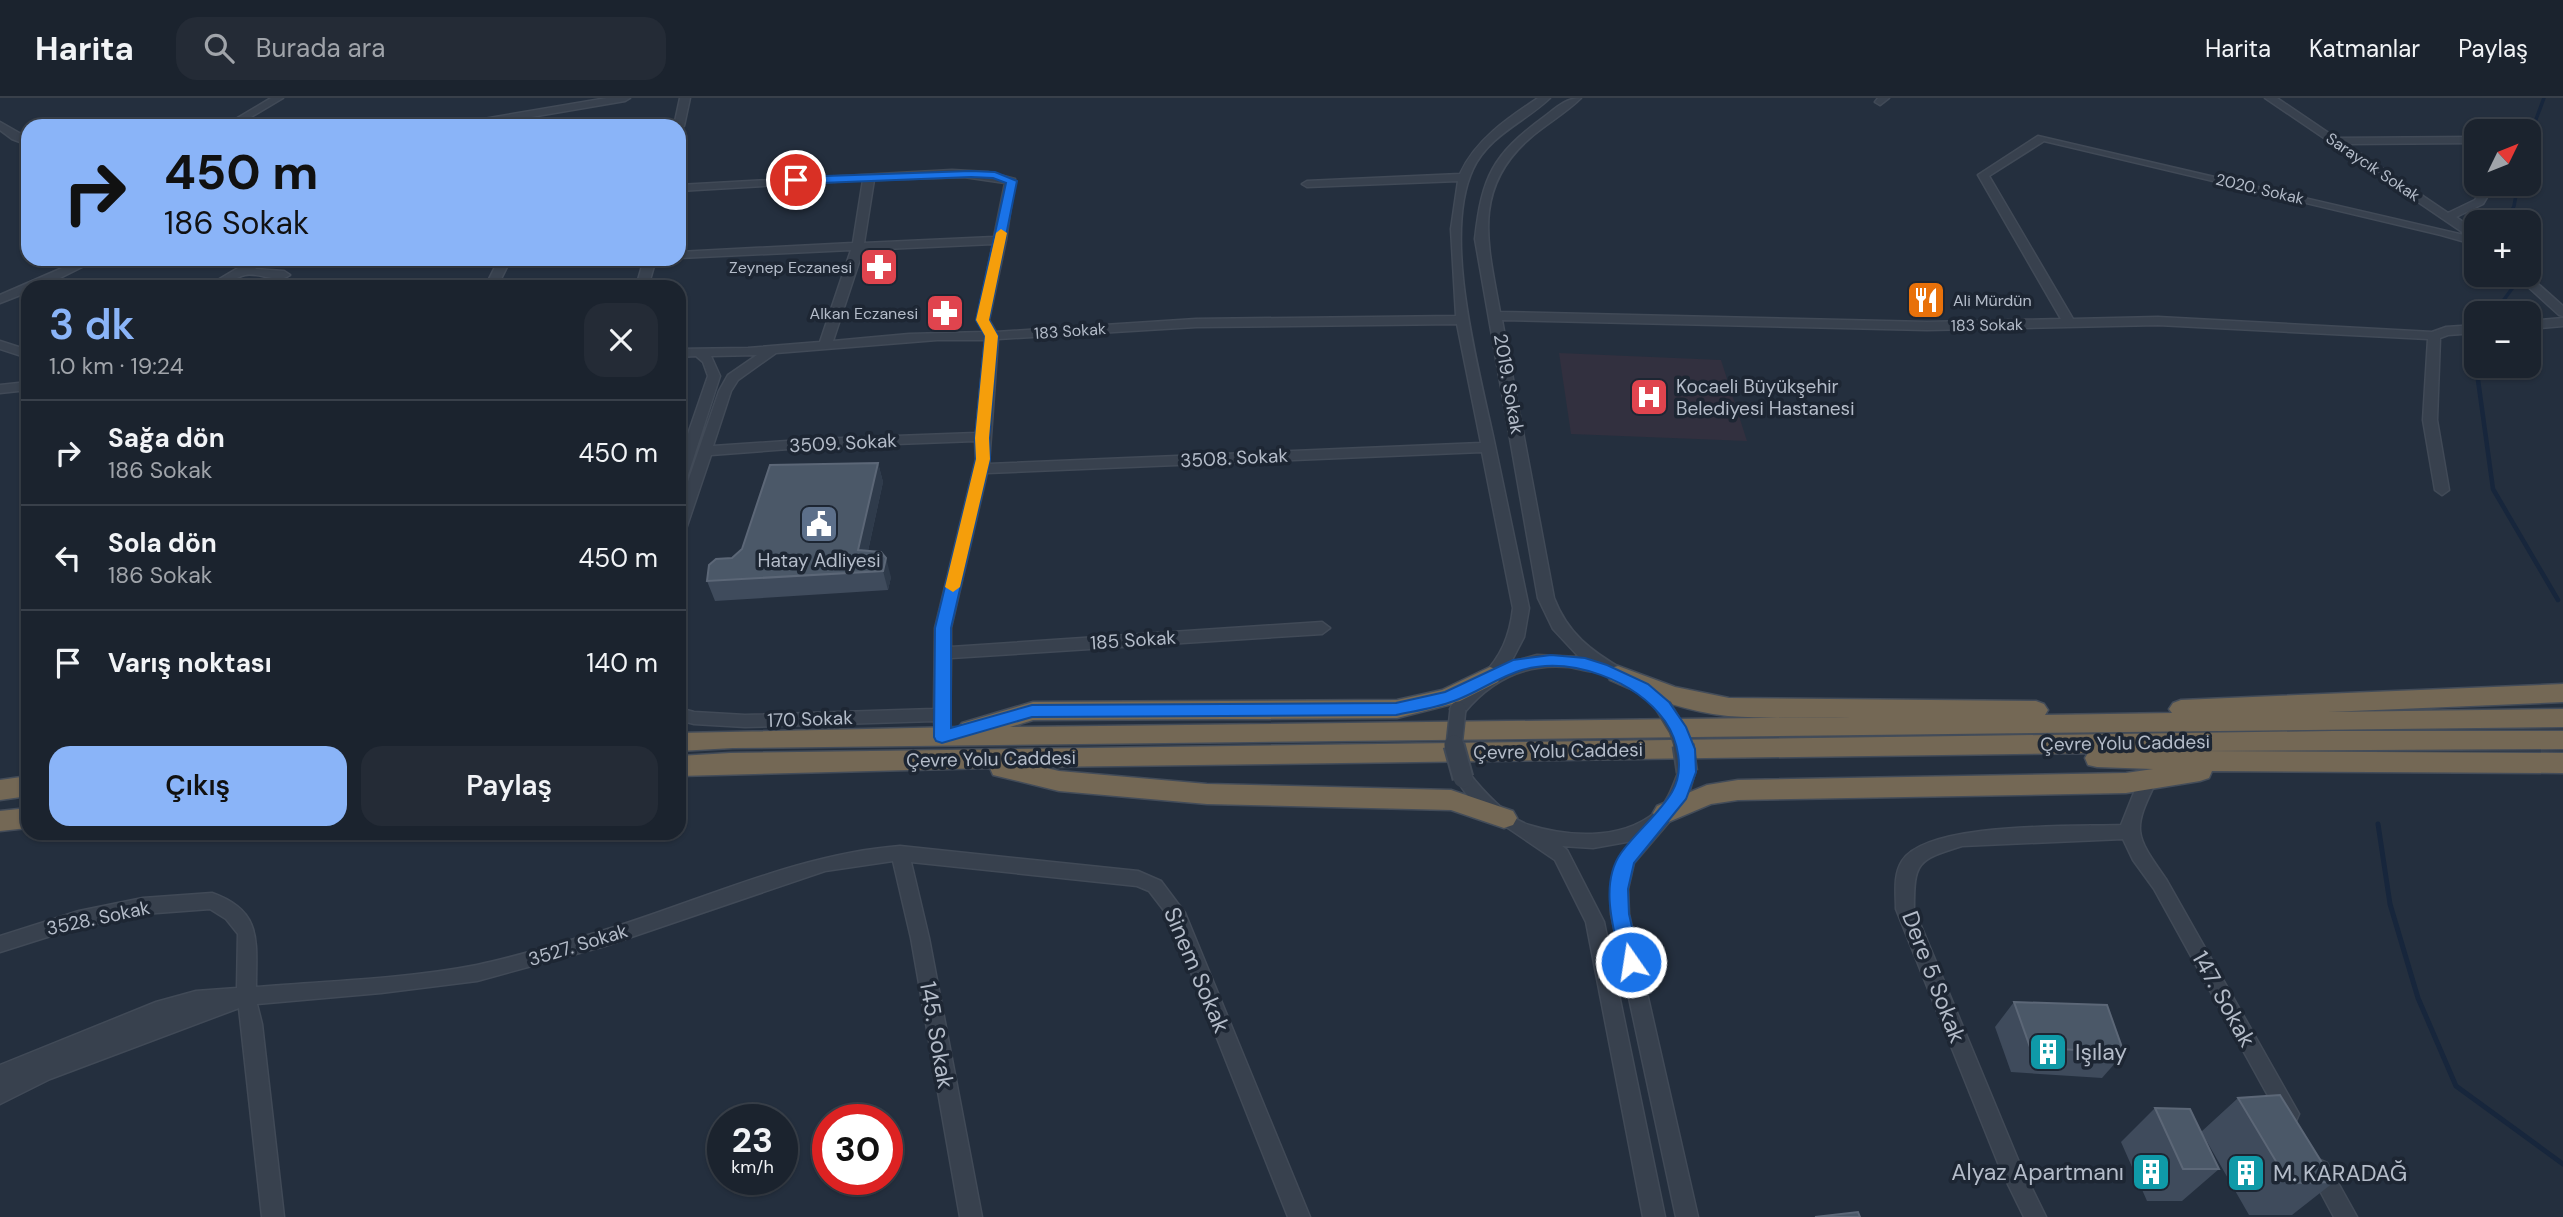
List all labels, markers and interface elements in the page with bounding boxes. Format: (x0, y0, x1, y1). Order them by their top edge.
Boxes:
search box (176, 17, 666, 80)
text: Harita (35, 27, 134, 70)
icon: search (200, 29, 238, 67)
text: Burada ara (256, 31, 385, 65)
text: Harita (2205, 33, 2271, 64)
text: Katmanlar (2309, 33, 2420, 64)
text: Paylaş (2458, 33, 2528, 64)
north arrow (2464, 119, 2541, 196)
map controls (2464, 119, 2541, 378)
street label: Saraycık Sokak (2322, 128, 2424, 206)
text: 450 m (164, 140, 318, 204)
icon: right (49, 147, 140, 238)
pin (766, 150, 826, 210)
icon: arrive (777, 161, 815, 199)
street label: 2020. Sokak (2214, 169, 2306, 209)
text: 186 Sokak (164, 202, 309, 244)
button: + (2464, 210, 2541, 287)
pharmacy icon: Zeynep Eczanesi (858, 246, 900, 288)
place label: Zeynep Eczanesi (729, 257, 852, 278)
restaurant icon: Ali Mürdün (1905, 279, 1947, 321)
place label: Ali Mürdün (1953, 290, 2032, 311)
pharmacy icon: Alkan Eczanesi (924, 292, 966, 334)
text: 3 dk (49, 297, 135, 352)
button: − (2464, 301, 2541, 378)
button: close (584, 303, 658, 377)
place label: Alkan Eczanesi (810, 303, 918, 324)
street label: 183 Sokak (1951, 314, 2023, 336)
street label: 183 Sokak (1033, 318, 1107, 344)
street label: 2019. Sokak (1488, 332, 1530, 437)
text: 1.0 km · 19:24 (49, 351, 184, 381)
place label: Kocaeli Büyükşehir Belediyesi Hastanesi (1676, 374, 1854, 421)
hospital icon: Kocaeli Büyükşehir Belediyesi Hastanesi (1628, 376, 1670, 418)
text: Sağa dön (108, 421, 225, 455)
street label: 3509. Sokak (789, 428, 898, 458)
icon: right (49, 434, 87, 472)
text: 450 m (578, 436, 658, 470)
street label: 3508. Sokak (1179, 443, 1289, 473)
text: 186 Sokak (108, 455, 212, 485)
public building icon: Hatay Adliyesi (798, 503, 840, 545)
text: Sola dön (108, 526, 217, 560)
icon: left (49, 539, 87, 577)
text: 450 m (578, 541, 658, 575)
place label: Hatay Adliyesi (758, 548, 880, 573)
text: 186 Sokak (108, 560, 212, 590)
street label: 185 Sokak (1089, 625, 1177, 655)
icon: arrive (49, 644, 87, 682)
text: Varış noktası (108, 646, 272, 680)
text: 140 m (586, 646, 658, 680)
street label: 170 Sokak (767, 705, 854, 733)
street label: Çevre Yolu Caddesi (2040, 729, 2210, 757)
street label: Çevre Yolu Caddesi (1473, 737, 1643, 765)
street label: Çevre Yolu Caddesi (906, 745, 1076, 773)
button: Çıkış (49, 746, 347, 826)
button: Paylaş (361, 746, 658, 826)
street label: 3528. Sokak (44, 895, 152, 941)
street label: Sinem Sokak (1157, 902, 1237, 1038)
street label: Dere 5 Sokak (1895, 907, 1973, 1048)
street label: 3527. Sokak (525, 918, 631, 972)
position arrow (1594, 925, 1668, 999)
street label: 147. Sokak (2185, 946, 2263, 1053)
street label: 145. Sokak (913, 979, 961, 1091)
building icon: Işılay (2027, 1031, 2069, 1073)
place label: Işılay (2075, 1037, 2127, 1067)
speed limit sign: 30 (812, 1104, 903, 1195)
text: 23 (732, 1117, 773, 1163)
building icon: Alyaz Apartmanı (2130, 1151, 2172, 1193)
building icon: M. KARADAĞ (2225, 1152, 2267, 1194)
text: km/h (731, 1155, 774, 1179)
place label: Alyaz Apartmanı (1951, 1157, 2124, 1187)
place label: M. KARADAĞ (2273, 1158, 2407, 1188)

